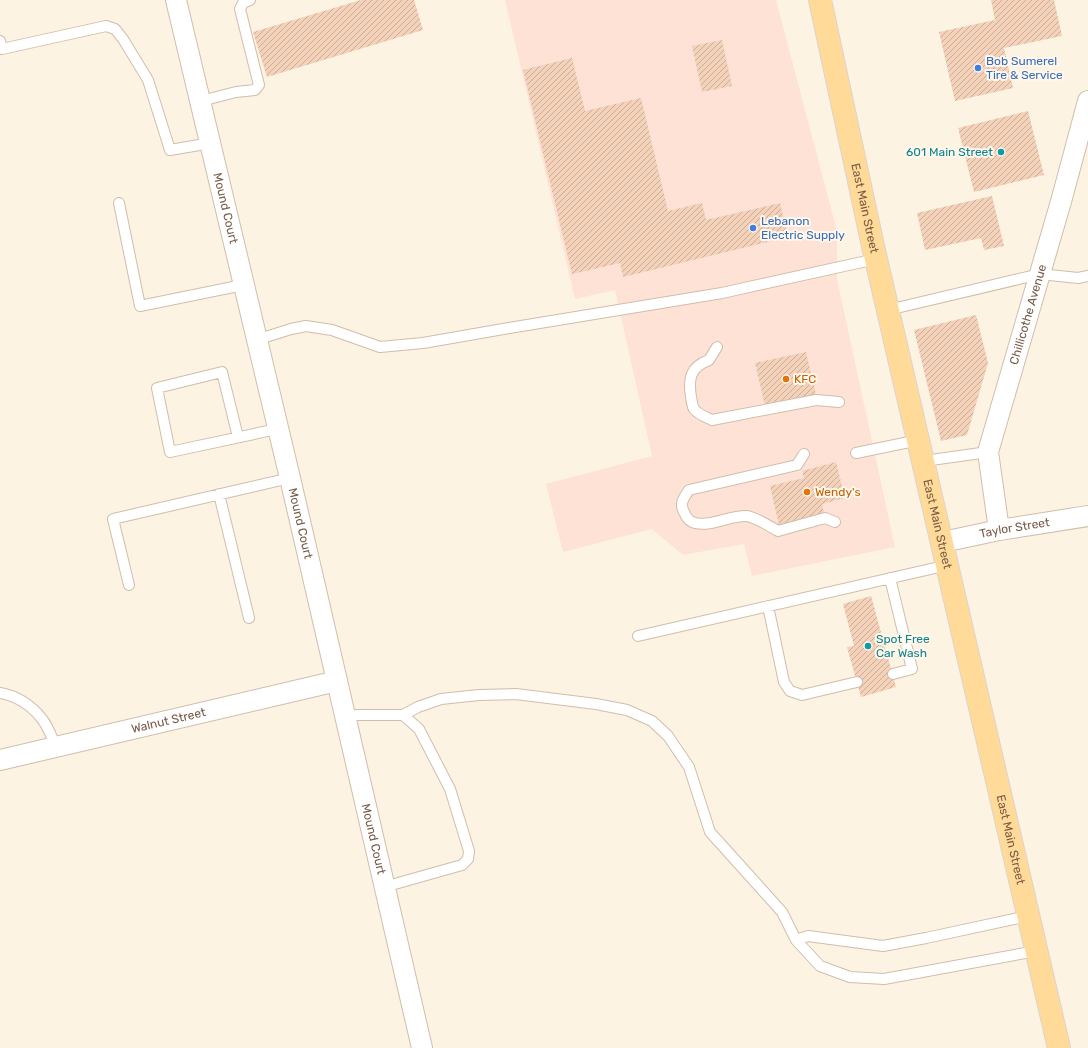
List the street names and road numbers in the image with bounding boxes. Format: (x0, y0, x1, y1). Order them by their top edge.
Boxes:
street label: East Main Street (848, 162, 882, 255)
street label: Mound Court (210, 171, 241, 245)
street label: Chillicothe Avenue (1007, 262, 1049, 366)
street label: East Main Street (920, 478, 955, 571)
street label: Mound Court (286, 487, 316, 561)
street label: Taylor Street (978, 515, 1051, 541)
street label: Walnut Street (130, 705, 207, 736)
street label: East Main Street (993, 793, 1028, 886)
street label: Mound Court (359, 802, 389, 876)

